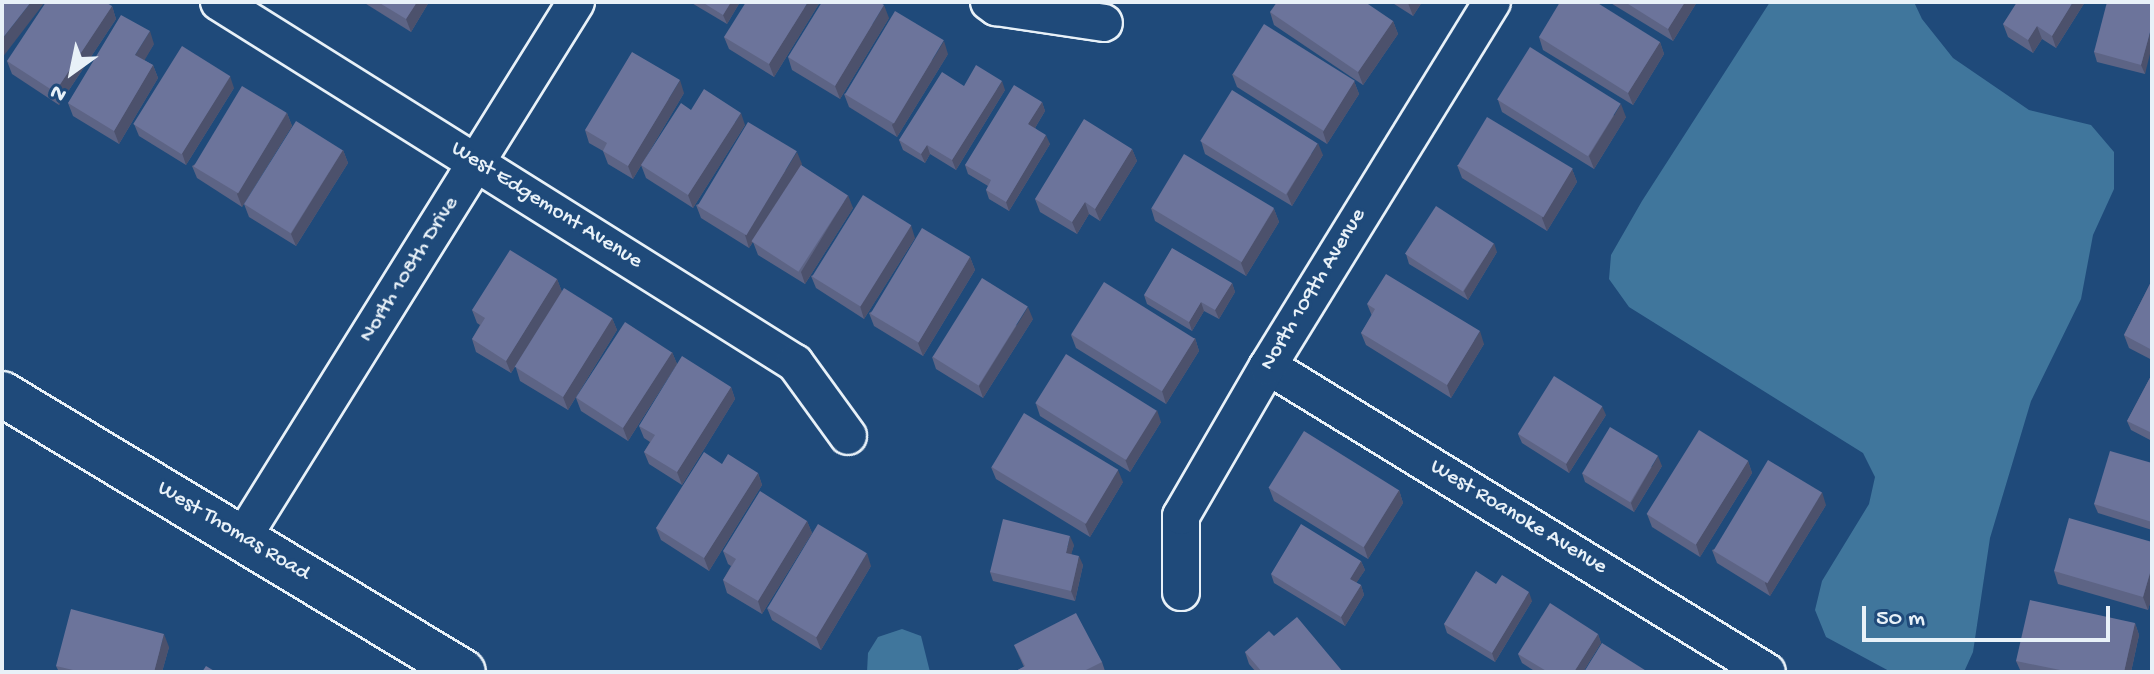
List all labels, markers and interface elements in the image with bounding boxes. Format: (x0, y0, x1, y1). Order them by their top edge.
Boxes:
north arrow (32, 32, 112, 112)
text: N (46, 77, 72, 107)
street label: West Edgemont Avenue (445, 136, 647, 276)
street label: North 108th Drive (355, 192, 465, 348)
street label: North 109th Avenue (1255, 204, 1373, 376)
street label: West Roanoke Avenue (1425, 455, 1611, 581)
street label: West Thomas Road (152, 476, 314, 588)
scale bar (1866, 590, 2114, 640)
text: 50 m (1876, 605, 1925, 634)

